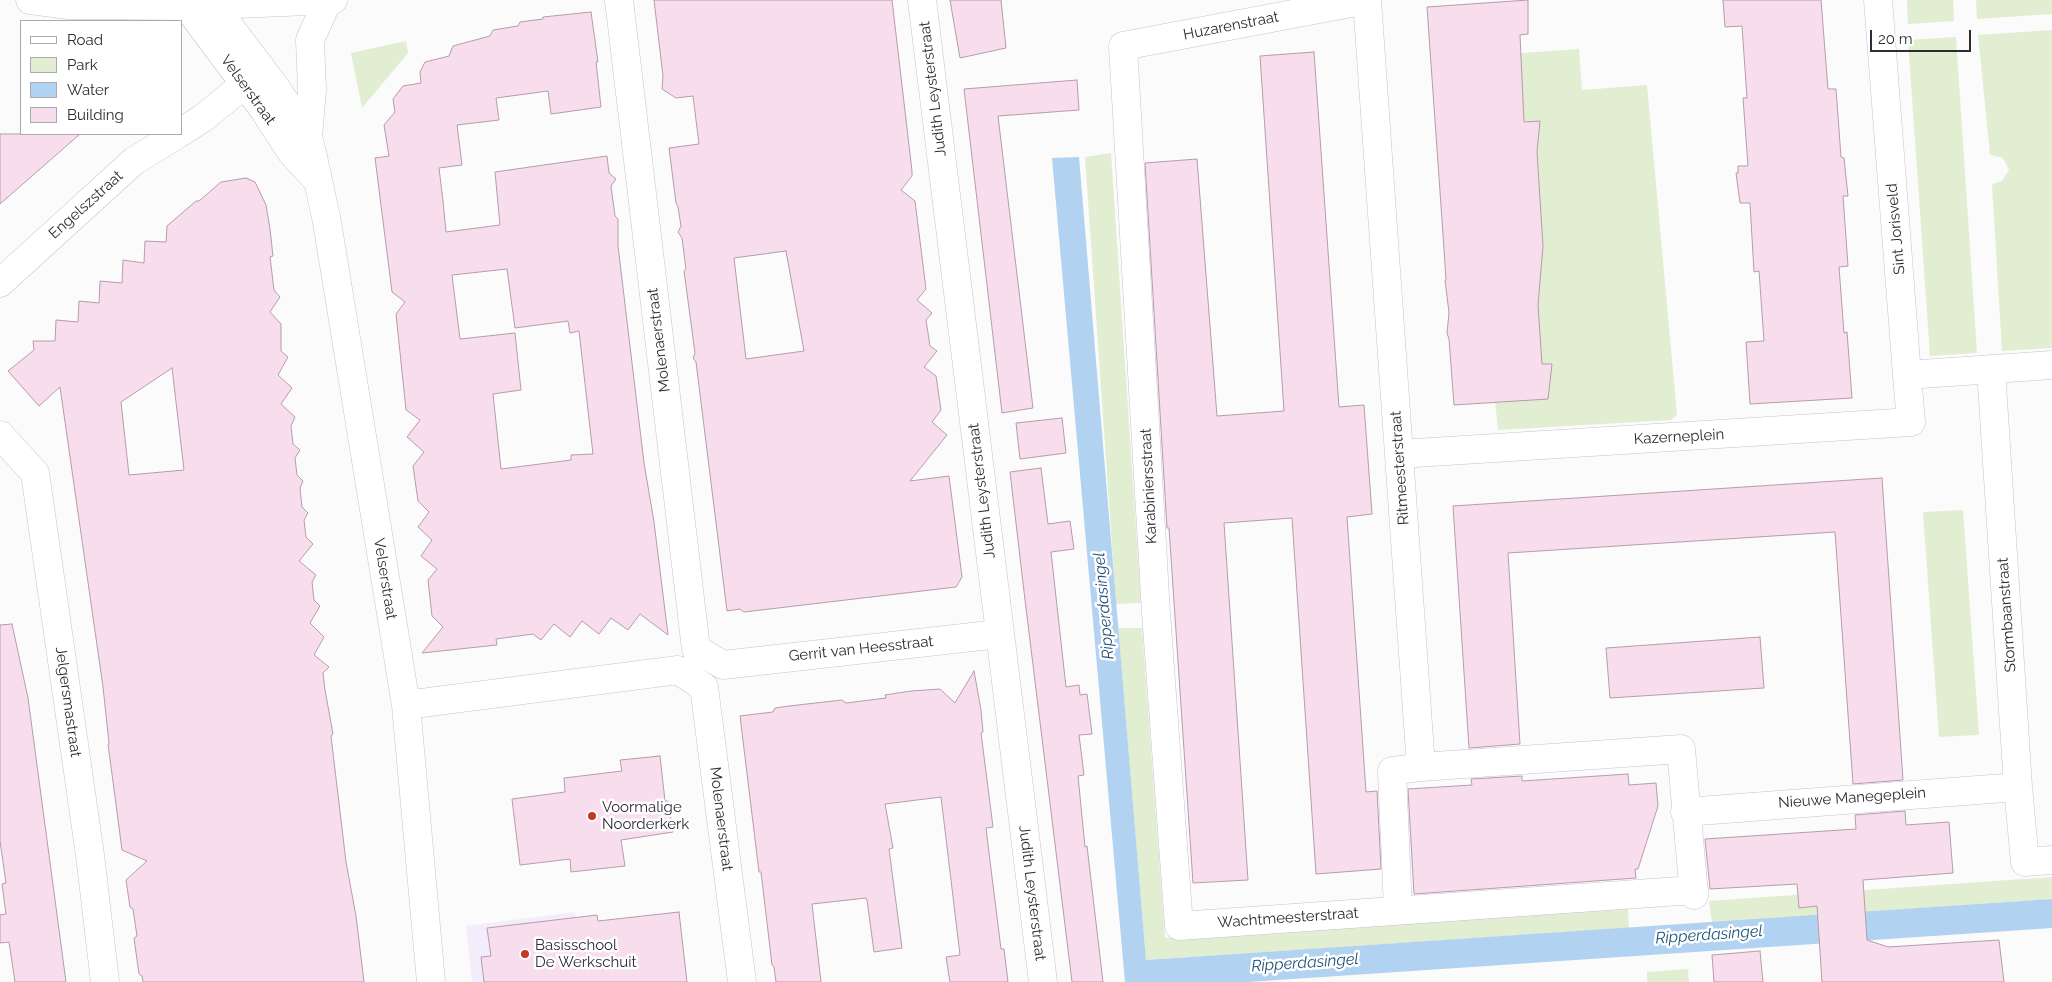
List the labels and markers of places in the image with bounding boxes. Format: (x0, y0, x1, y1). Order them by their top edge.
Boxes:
place label: Voormalige Noorderkerk (602, 798, 689, 833)
marker: Voormalige Noorderkerk (586, 810, 598, 822)
place label: Basisschool De Werkschuit (535, 936, 636, 971)
marker: Basisschool De Werkschuit (519, 948, 531, 960)

